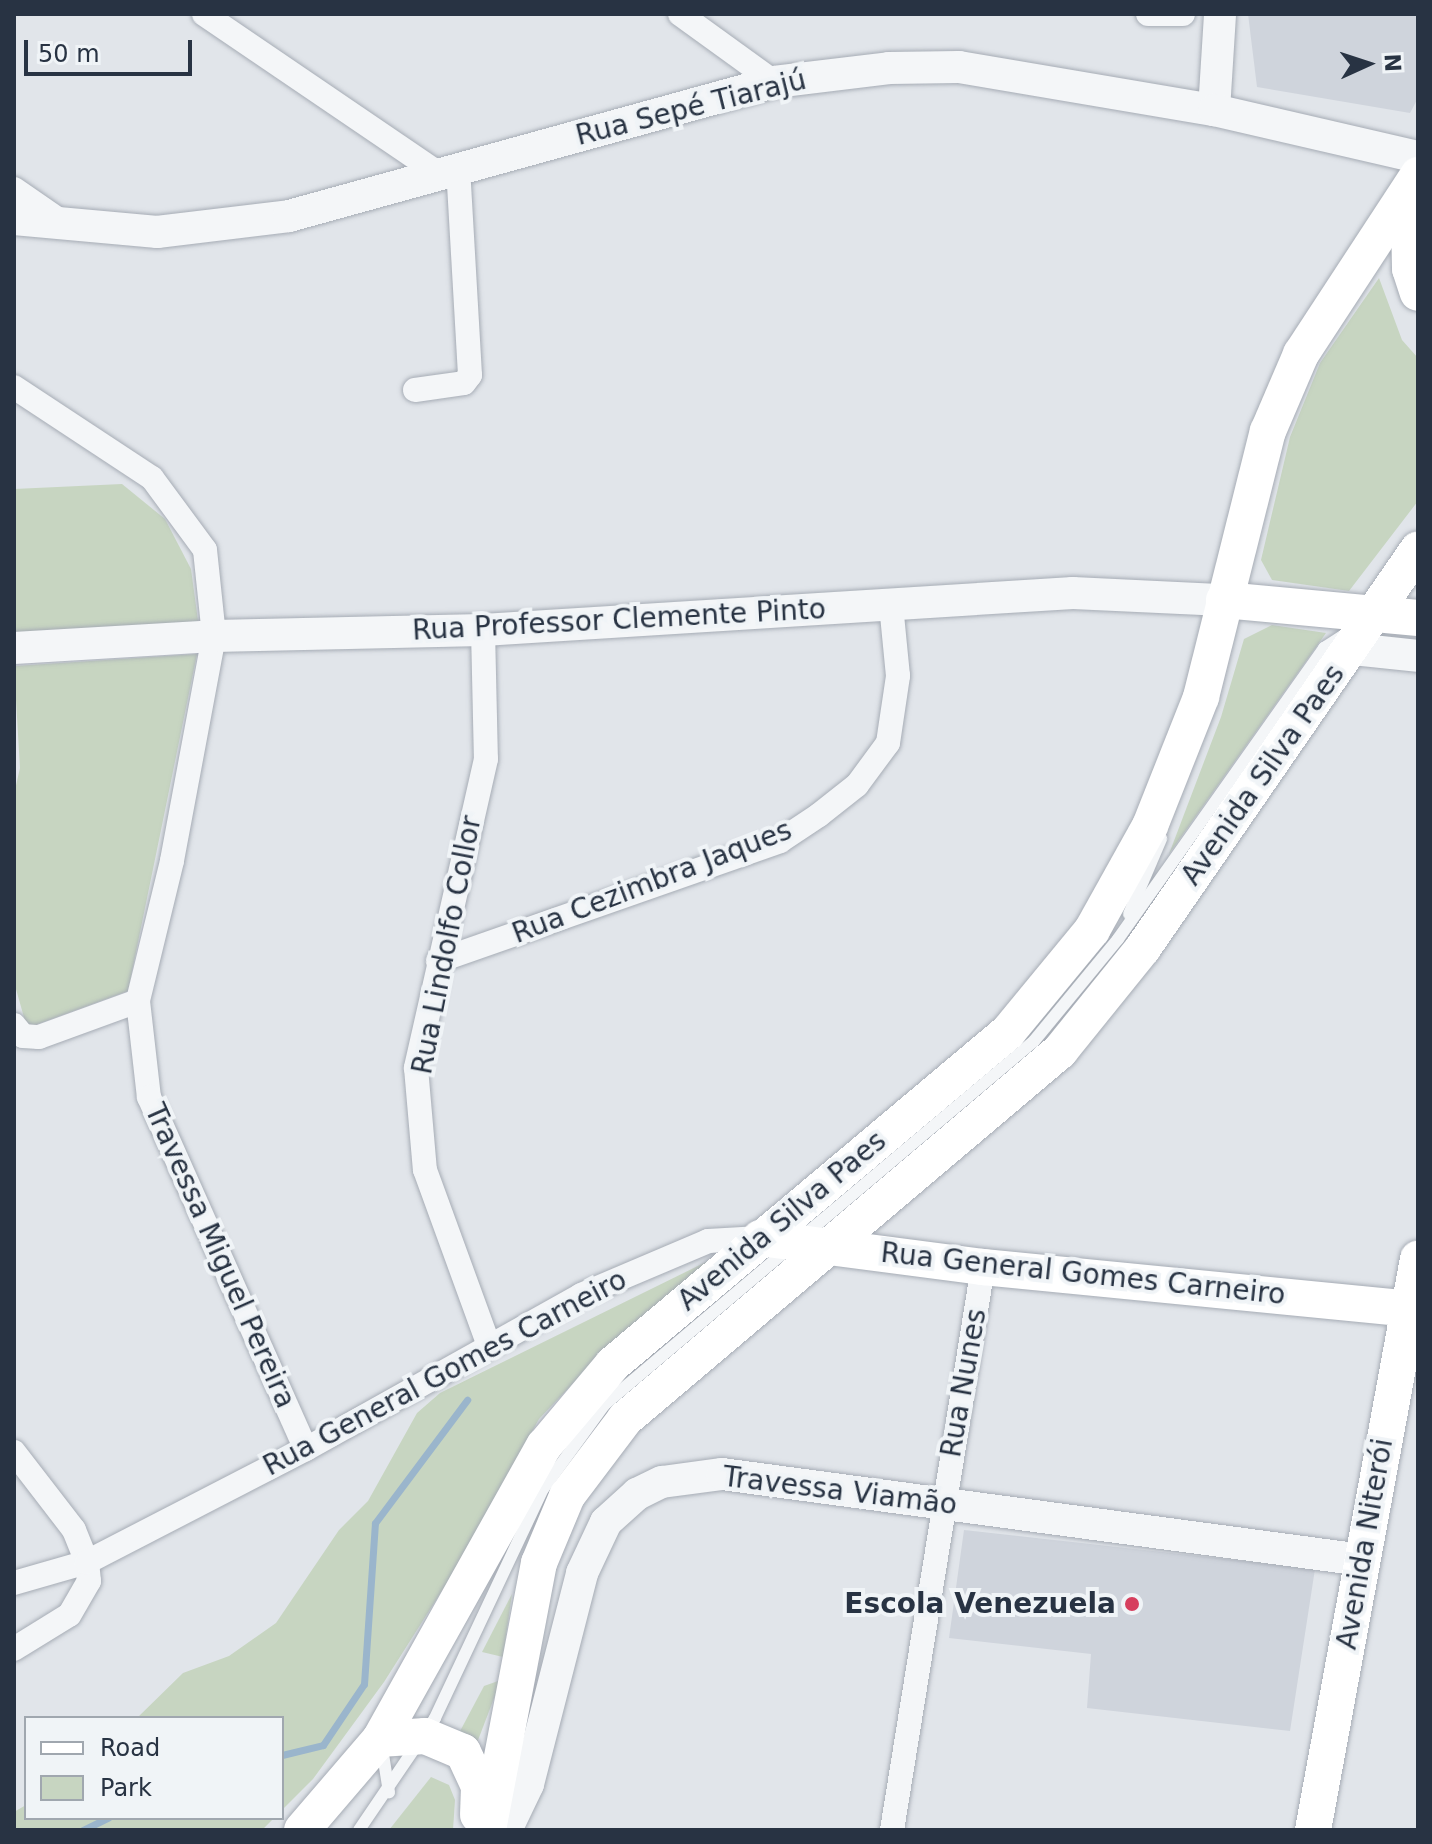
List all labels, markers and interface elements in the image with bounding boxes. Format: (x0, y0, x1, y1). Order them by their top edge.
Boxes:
scale bar (28, 24, 196, 74)
north arrow (1328, 24, 1408, 104)
text: 50 m (38, 40, 100, 68)
text: N (1380, 53, 1405, 73)
street label: Rua Sepé Tiarajú (572, 63, 810, 153)
street label: Rua Professor Clemente Pinto (411, 592, 827, 648)
street label: Avenida Silva Paes (1174, 658, 1352, 892)
street label: Rua Lindolfo Collor (405, 813, 489, 1077)
street label: Rua Cezimbra Jaques (508, 813, 796, 951)
street label: Travessa Miguel Pereira (138, 1099, 302, 1413)
street label: Avenida Silva Paes (671, 1124, 893, 1318)
street label: Rua General Gomes Carneiro (879, 1236, 1287, 1312)
street label: Rua General Gomes Carneiro (258, 1263, 632, 1483)
street label: Rua Nunes (934, 1306, 994, 1460)
street label: Avenida Niterói (1330, 1436, 1400, 1652)
street label: Travessa Viamão (721, 1460, 959, 1522)
place label: Escola Venezuela (844, 1587, 1116, 1621)
marker: Escola Venezuela (1123, 1595, 1141, 1613)
legend (24, 1716, 284, 1820)
text: Road (100, 1734, 160, 1762)
text: Park (100, 1774, 152, 1802)

